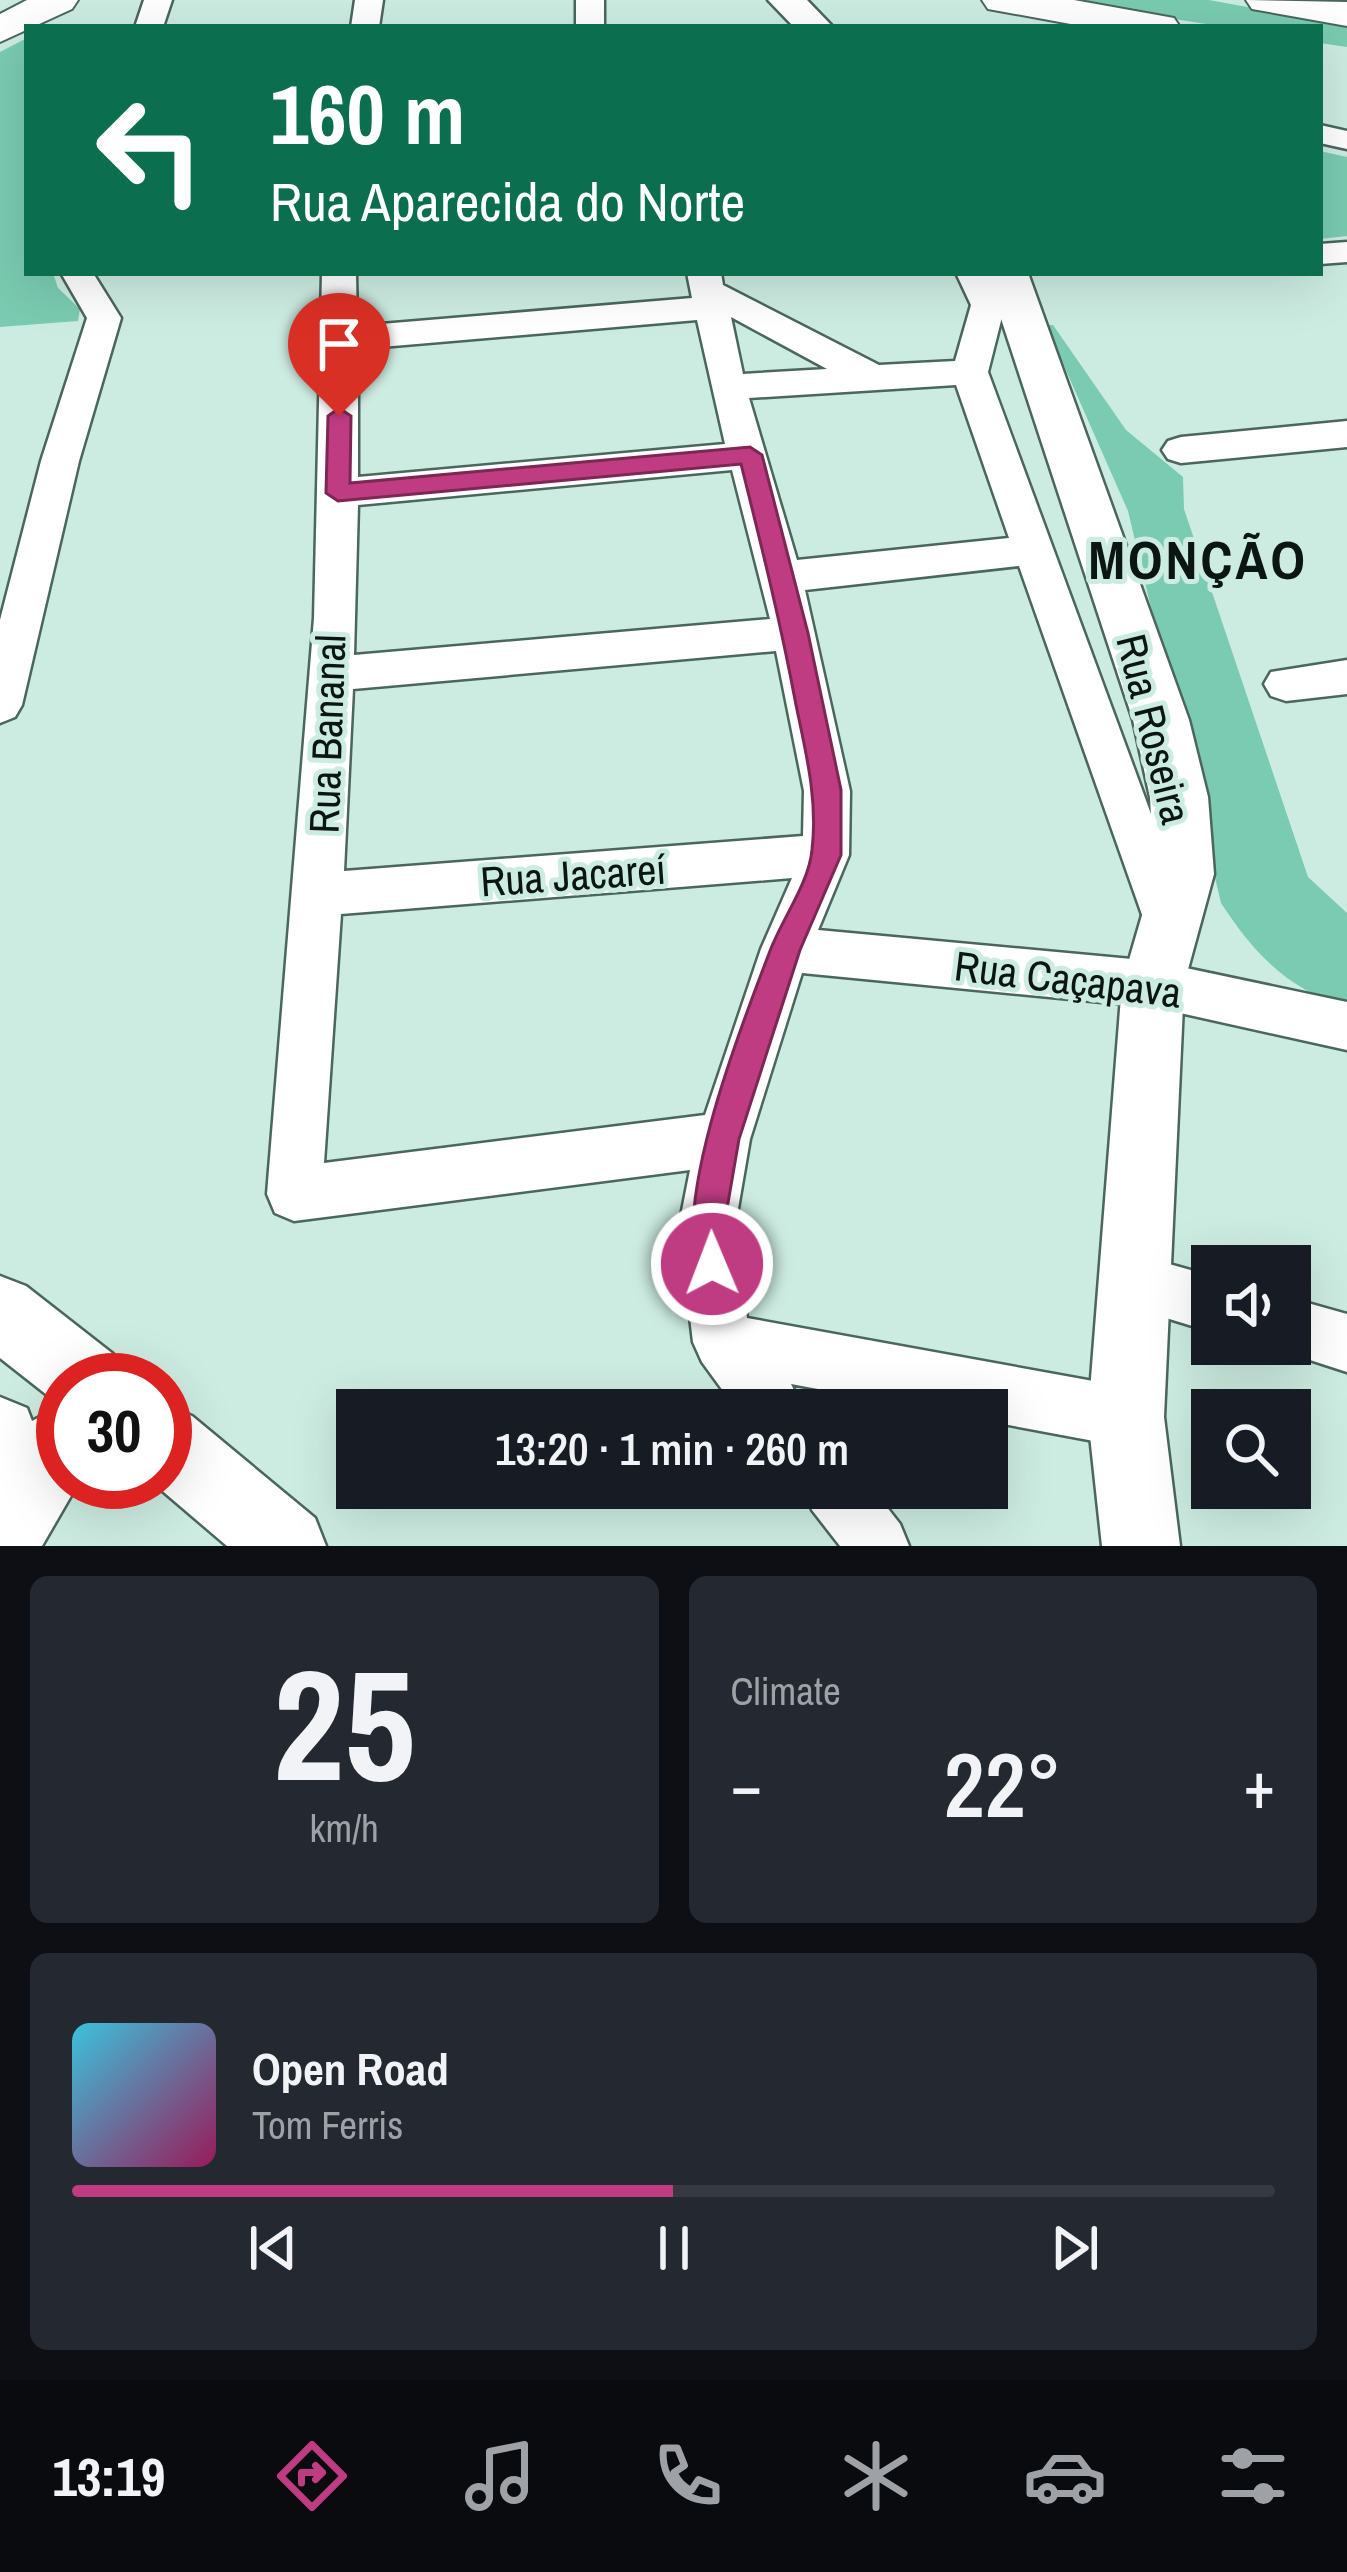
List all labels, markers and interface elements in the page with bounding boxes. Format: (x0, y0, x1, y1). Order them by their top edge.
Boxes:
text: 160 m (270, 57, 465, 170)
icon: left (72, 72, 228, 228)
text: Rua Aparecida do Norte (270, 165, 745, 238)
pin (288, 293, 390, 416)
icon: arrive (306, 311, 372, 377)
district label: MONÇÃO (1088, 523, 1308, 596)
street label: Rua Roseira (1103, 628, 1205, 830)
street label: Rua Bananal (296, 634, 358, 834)
street label: Rua Jacareí (478, 841, 668, 909)
street label: Rua Caçapava (952, 937, 1184, 1021)
position arrow (649, 1201, 775, 1327)
map controls (1191, 1245, 1311, 1509)
button: sound (1191, 1245, 1311, 1365)
speed limit sign: 30 (36, 1353, 192, 1509)
button: search (1191, 1389, 1311, 1509)
text: 13:20 · 1 min · 260 m (495, 1418, 849, 1479)
text: 25 (273, 1619, 415, 1829)
text: Climate (731, 1665, 841, 1717)
text: 22° (944, 1724, 1062, 1845)
text: − (731, 1740, 762, 1829)
text: + (1243, 1740, 1275, 1829)
text: km/h (310, 1802, 379, 1854)
text: Open Road (252, 2038, 449, 2099)
text: Tom Ferris (252, 2099, 403, 2151)
icon: previous (240, 2215, 306, 2281)
icon: pause (641, 2215, 707, 2281)
icon: next (1042, 2215, 1108, 2281)
icon: directions (270, 2434, 354, 2518)
icon: music (458, 2434, 542, 2518)
icon: phone (646, 2434, 730, 2518)
icon: climate (834, 2434, 918, 2518)
icon: car (1023, 2434, 1107, 2518)
icon: filters (1211, 2434, 1295, 2518)
text: 13:19 (52, 2440, 165, 2513)

